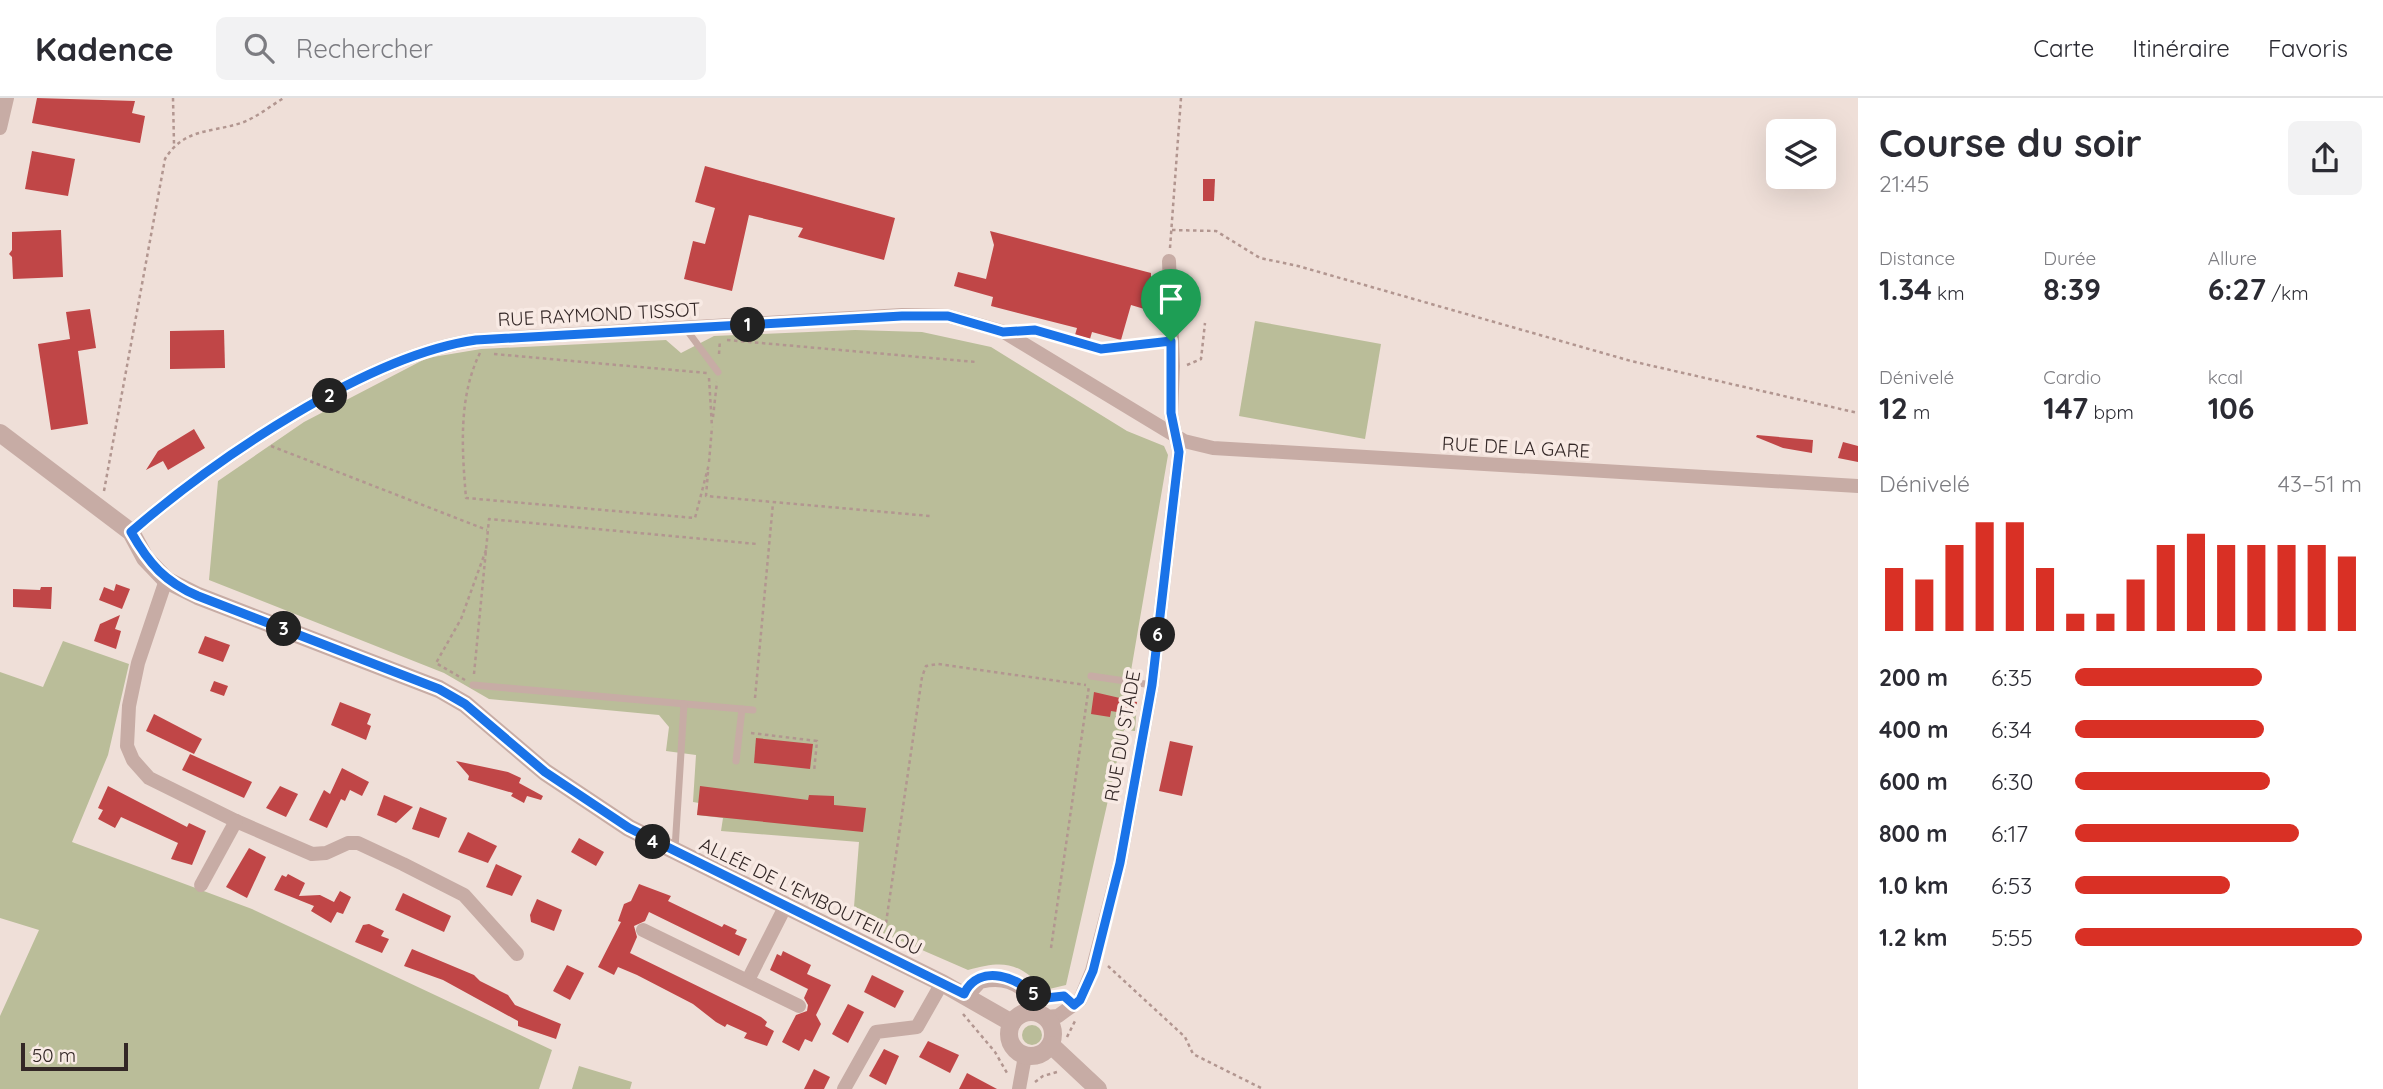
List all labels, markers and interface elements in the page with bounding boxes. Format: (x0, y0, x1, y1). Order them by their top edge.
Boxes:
search box (216, 17, 706, 80)
text: Kadence (35, 28, 174, 69)
icon: search (240, 29, 278, 67)
text: Rechercher (296, 32, 433, 65)
text: Carte (2033, 33, 2094, 63)
text: Itinéraire (2132, 33, 2230, 63)
text: Favoris (2268, 33, 2348, 63)
map controls (1766, 119, 1836, 189)
button: layers (1766, 119, 1836, 189)
text: Course du soir (1879, 119, 2142, 167)
button: share (2288, 121, 2362, 195)
text: 21:45 (1879, 169, 1929, 198)
text: Distance (1879, 246, 1955, 270)
text: Durée (2043, 246, 2096, 270)
text: Allure (2208, 246, 2257, 270)
pin (1141, 269, 1201, 341)
text: 1.34 (1879, 270, 1932, 308)
text: 8:39 (2043, 270, 2101, 308)
text: 6:27 (2208, 270, 2266, 308)
icon: arrive (1152, 280, 1190, 318)
text: km (1932, 281, 1965, 305)
text: /km (2266, 281, 2309, 305)
street label: RUE RAYMOND TISSOT (497, 297, 701, 331)
pin: 1 (730, 308, 766, 342)
text: 1 (744, 312, 751, 336)
text: Dénivelé (1879, 365, 1954, 389)
text: Cardio (2043, 365, 2101, 389)
text: kcal (2208, 365, 2243, 389)
pin: 2 (312, 378, 348, 414)
text: 2 (324, 383, 335, 407)
text: 12 (1879, 389, 1908, 427)
text: 147 (2043, 389, 2088, 427)
text: 106 (2208, 389, 2254, 427)
text: m (1908, 400, 1930, 424)
text: bpm (2088, 400, 2134, 424)
street label: RUE DE LA GARE (1441, 431, 1591, 463)
text: Dénivelé (1879, 469, 1970, 498)
text: 43–51 m (2278, 469, 2362, 498)
pin: 3 (266, 612, 302, 646)
text: 3 (278, 616, 289, 640)
pin: 6 (1140, 618, 1176, 652)
text: 6 (1152, 622, 1163, 646)
text: 200 m (1879, 663, 1948, 692)
text: 6:35 (1991, 663, 2032, 692)
street label: RUE DU STADE (1099, 669, 1145, 803)
text: 400 m (1879, 715, 1948, 744)
text: 6:34 (1991, 715, 2032, 744)
text: 600 m (1879, 767, 1948, 796)
text: 6:30 (1991, 767, 2033, 796)
text: 800 m (1879, 819, 1948, 848)
text: 6:17 (1991, 819, 2028, 848)
pin: 4 (636, 824, 670, 860)
text: 4 (647, 829, 658, 853)
street label: ALLÉE DE L'EMBOUTEILLOU (696, 832, 926, 960)
text: 1.0 km (1879, 871, 1949, 900)
text: 6:53 (1991, 871, 2032, 900)
text: 1.2 km (1879, 923, 1948, 952)
text: 5:55 (1991, 923, 2033, 952)
pin: 5 (1016, 976, 1052, 1012)
text: 5 (1028, 981, 1039, 1005)
scale bar (21, 1040, 128, 1072)
text: 50 m (32, 1043, 76, 1067)

